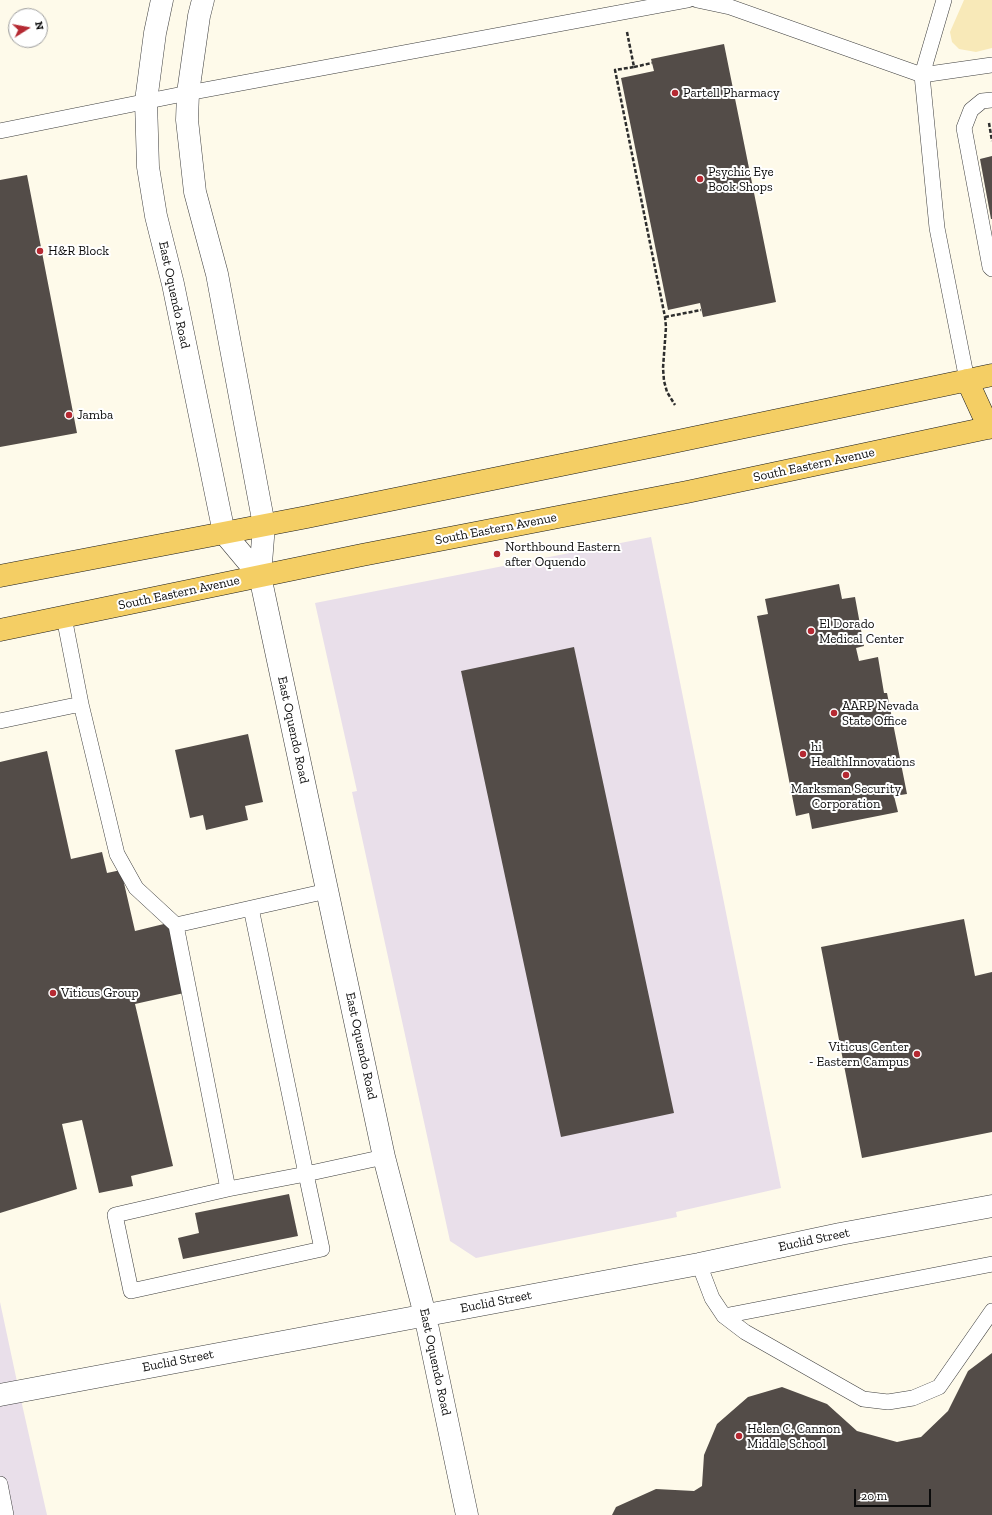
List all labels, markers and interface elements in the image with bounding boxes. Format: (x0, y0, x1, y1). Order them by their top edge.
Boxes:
north arrow (8, 8, 48, 48)
text: N (32, 20, 46, 31)
place label: Partell Pharmacy (683, 85, 780, 101)
marker: Partell Pharmacy (670, 88, 680, 98)
place label: Psychic Eye Book Shops (708, 164, 774, 195)
marker: Psychic Eye Book Shops (695, 174, 705, 184)
street label: East Oquendo Road (155, 240, 193, 350)
place label: H&R Block (48, 243, 109, 259)
marker: H&R Block (35, 246, 45, 256)
place label: Jamba (77, 407, 113, 423)
marker: Jamba (64, 410, 74, 420)
street label: South Eastern Avenue (752, 445, 876, 485)
street label: South Eastern Avenue (434, 510, 558, 548)
place label: Northbound Eastern after Oquendo (505, 539, 620, 570)
marker: Northbound Eastern after Oquendo (492, 549, 502, 559)
street label: South Eastern Avenue (117, 573, 241, 613)
place label: El Dorado Medical Center (819, 616, 904, 647)
marker: El Dorado Medical Center (806, 626, 816, 636)
street label: East Oquendo Road (274, 675, 312, 785)
place label: AARP Nevada State Office (842, 698, 919, 729)
marker: AARP Nevada State Office (829, 708, 839, 718)
place label: hi HealthInnovations (811, 739, 915, 770)
marker: hi HealthInnovations (798, 749, 808, 759)
marker: Marksman Security Corporation (841, 770, 851, 780)
place label: Marksman Security Corporation (791, 781, 901, 812)
place label: Viticus Group (61, 985, 139, 1001)
marker: Viticus Group (48, 988, 58, 998)
street label: East Oquendo Road (342, 991, 380, 1101)
place label: Viticus Center - Eastern Campus (809, 1039, 909, 1070)
marker: Viticus Center - Eastern Campus (912, 1049, 922, 1059)
street label: Euclid Street (777, 1225, 851, 1255)
street label: Euclid Street (459, 1287, 533, 1317)
street label: East Oquendo Road (416, 1307, 454, 1417)
street label: Euclid Street (141, 1346, 215, 1376)
place label: Helen C. Cannon Middle School (747, 1421, 840, 1452)
marker: Helen C. Cannon Middle School (734, 1431, 744, 1441)
scale bar (856, 1481, 933, 1507)
text: 20 m (861, 1489, 887, 1503)

